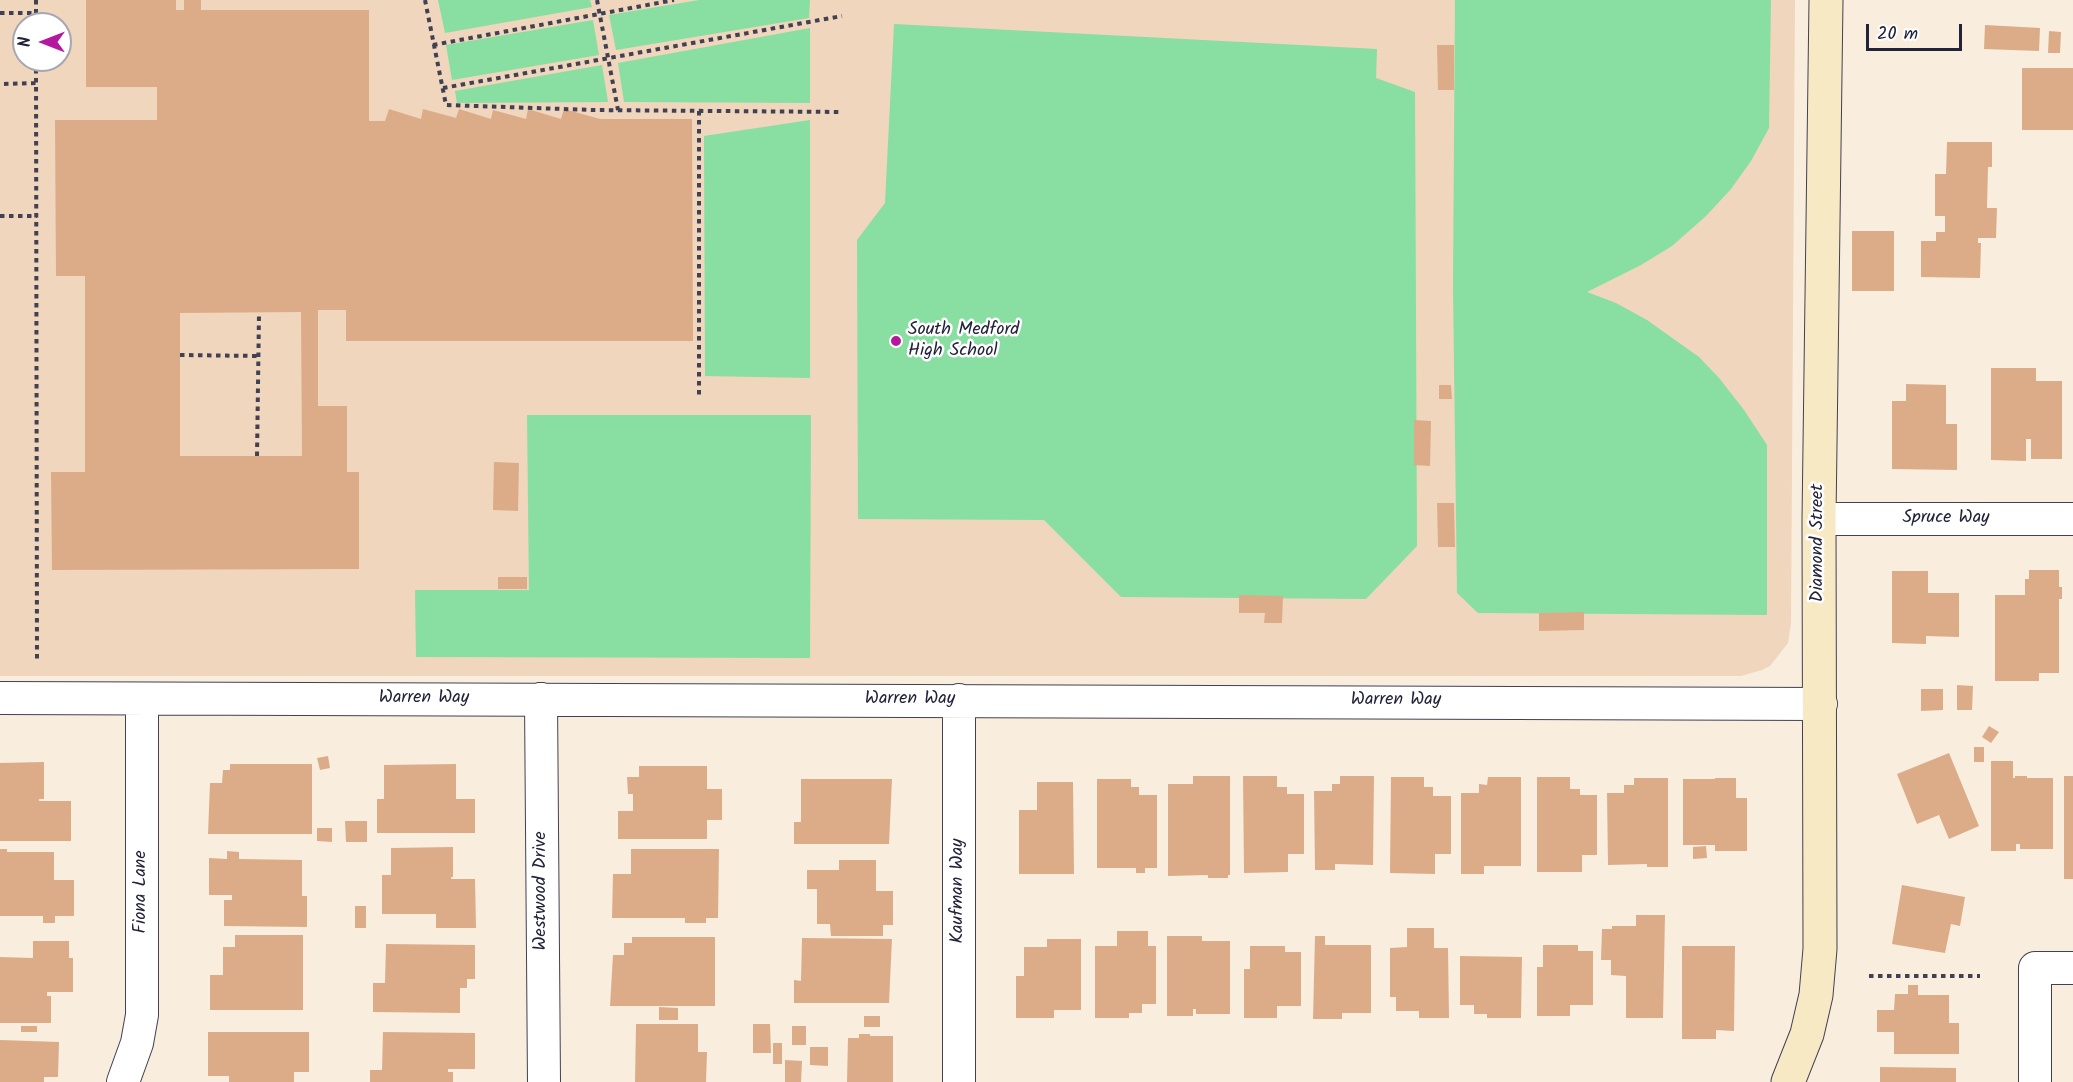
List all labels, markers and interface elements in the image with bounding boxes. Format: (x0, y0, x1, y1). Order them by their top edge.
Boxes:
north arrow (12, 12, 72, 72)
scale bar (1869, 12, 1965, 50)
text: 20 m (1877, 20, 1918, 49)
text: N (13, 37, 38, 47)
place label: South Medford High School (908, 320, 1019, 362)
marker: South Medford High School (889, 334, 903, 348)
street label: Diamond Street (1808, 484, 1830, 602)
street label: Spruce Way (1902, 508, 1990, 530)
street label: Warren Way (379, 688, 469, 710)
street label: Warren Way (865, 689, 955, 711)
street label: Warren Way (1351, 690, 1441, 712)
street label: Westwood Drive (531, 832, 553, 950)
street label: Kaufman Way (948, 838, 970, 944)
street label: Fiona Lane (131, 850, 153, 934)

